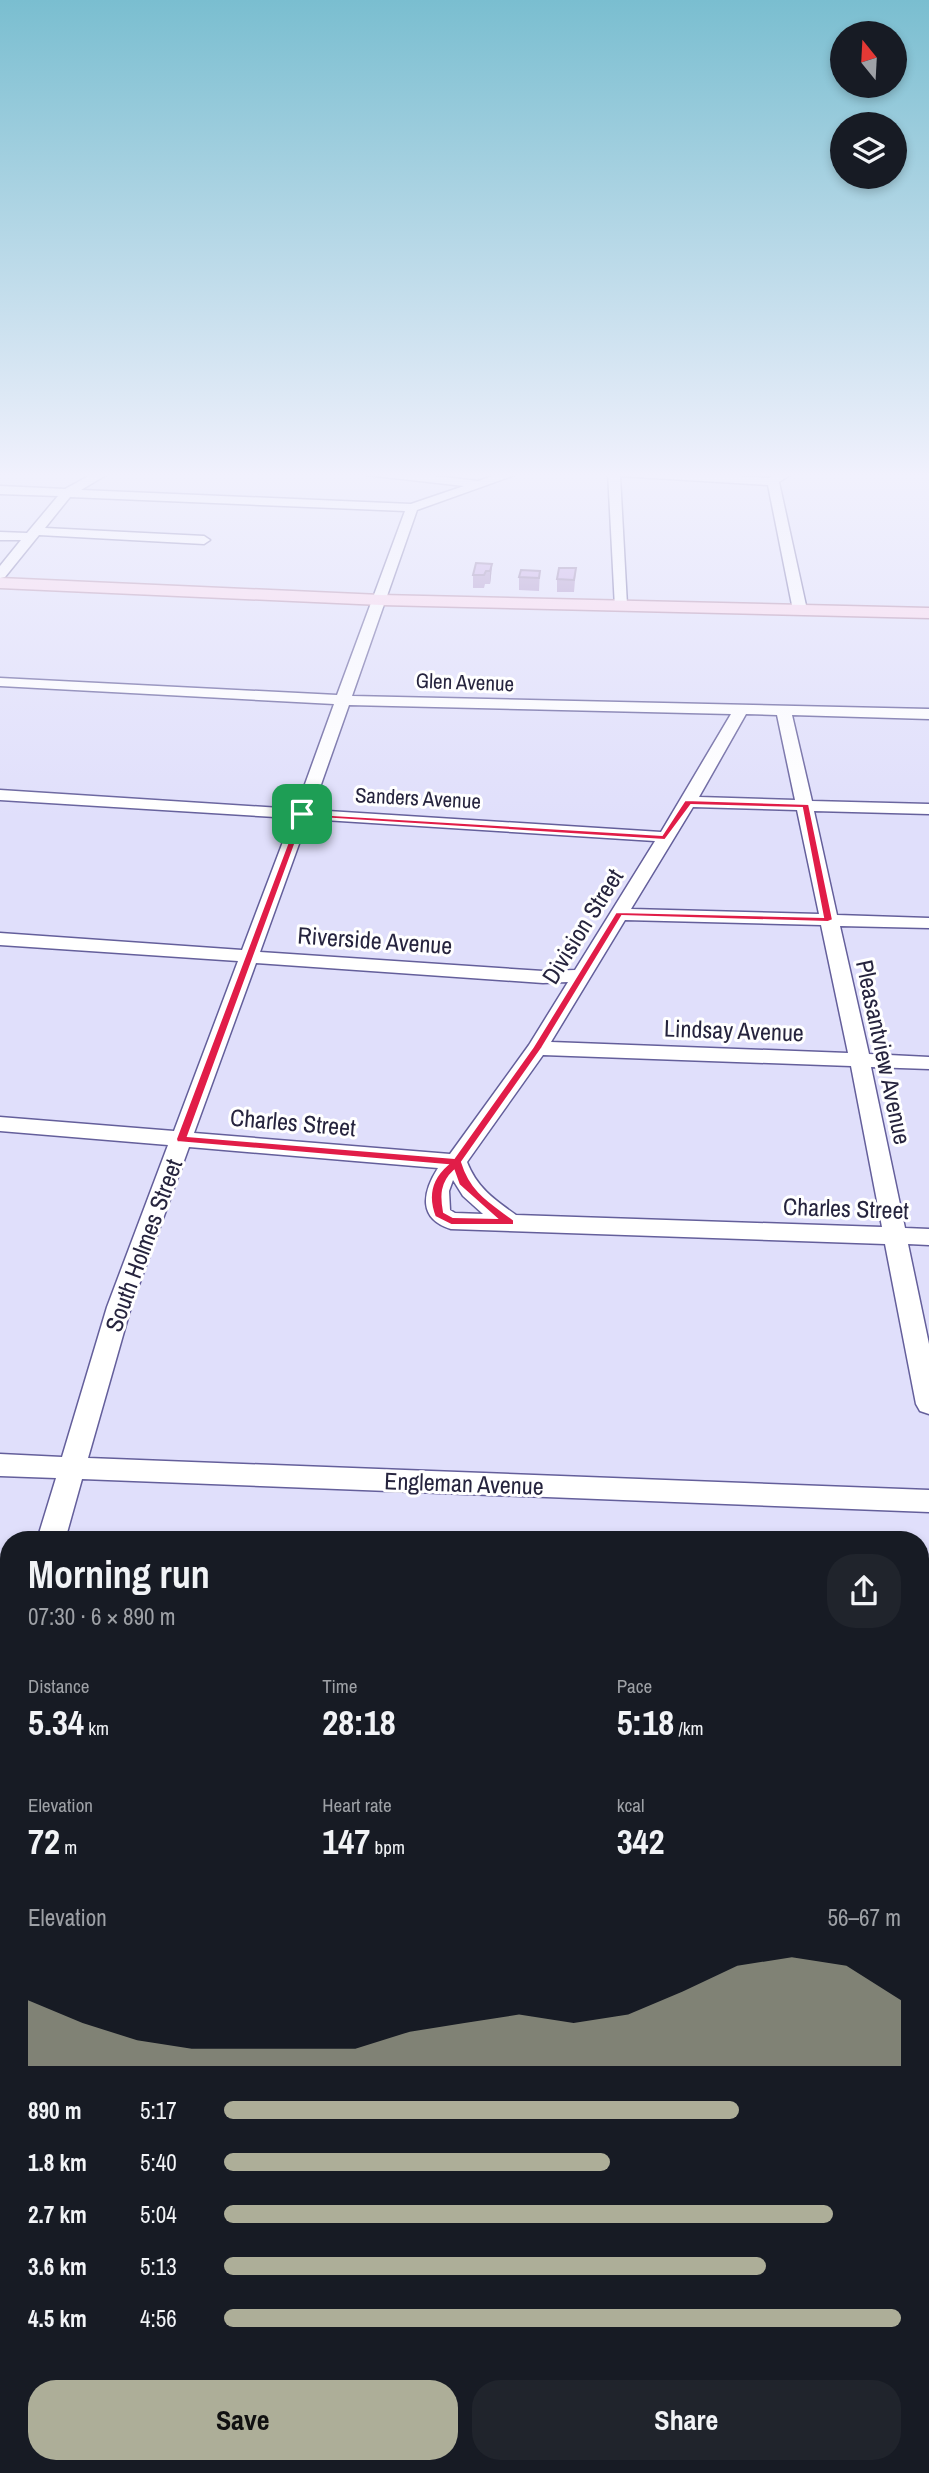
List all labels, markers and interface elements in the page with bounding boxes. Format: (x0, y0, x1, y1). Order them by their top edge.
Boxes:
north arrow (830, 21, 906, 98)
map controls (830, 21, 907, 189)
button: layers (830, 112, 907, 189)
street label: Glen Avenue (415, 666, 515, 698)
street label: Sanders Avenue (354, 780, 482, 816)
pin (272, 784, 332, 844)
icon: arrive (283, 795, 321, 833)
street label: Division Street (534, 862, 630, 990)
street label: Riverside Avenue (297, 919, 453, 961)
street label: Pleasantview Avenue (849, 957, 919, 1147)
street label: Lindsay Avenue (664, 1012, 804, 1048)
street label: Charles Street (229, 1101, 358, 1143)
street label: South Holmes Street (97, 1154, 189, 1336)
street label: Charles Street (783, 1190, 910, 1226)
street label: Engleman Avenue (384, 1464, 544, 1502)
text: Morning run (28, 1549, 210, 1600)
button: share (827, 1554, 901, 1628)
text: 07:30 · 6 × 890 m (28, 1601, 175, 1632)
text: Distance (28, 1673, 89, 1699)
text: Time (322, 1673, 357, 1699)
text: Pace (617, 1673, 652, 1699)
text: 5.34 (28, 1699, 84, 1746)
text: 28:18 (322, 1699, 396, 1746)
text: 5:18 (617, 1699, 674, 1746)
text: km (84, 1715, 109, 1741)
text: /km (674, 1715, 704, 1741)
text: Elevation (28, 1792, 93, 1818)
text: Heart rate (322, 1792, 392, 1818)
text: kcal (617, 1792, 644, 1818)
text: 72 (28, 1818, 60, 1865)
text: 147 (322, 1818, 370, 1865)
text: 342 (617, 1818, 665, 1865)
text: m (60, 1834, 77, 1860)
text: bpm (370, 1834, 405, 1860)
text: Elevation (28, 1902, 107, 1933)
text: 56–67 m (828, 1902, 901, 1933)
text: 890 m (28, 2095, 81, 2126)
text: 5:17 (140, 2095, 177, 2126)
text: 1.8 km (28, 2147, 87, 2178)
text: 5:40 (140, 2147, 177, 2178)
text: 2.7 km (28, 2199, 87, 2230)
text: 5:04 (140, 2199, 177, 2230)
text: 3.6 km (28, 2251, 87, 2282)
text: 5:13 (140, 2251, 177, 2282)
text: 4.5 km (28, 2303, 87, 2334)
text: 4:56 (140, 2303, 177, 2334)
button: Save (28, 2380, 458, 2460)
button: Share (472, 2380, 901, 2460)

